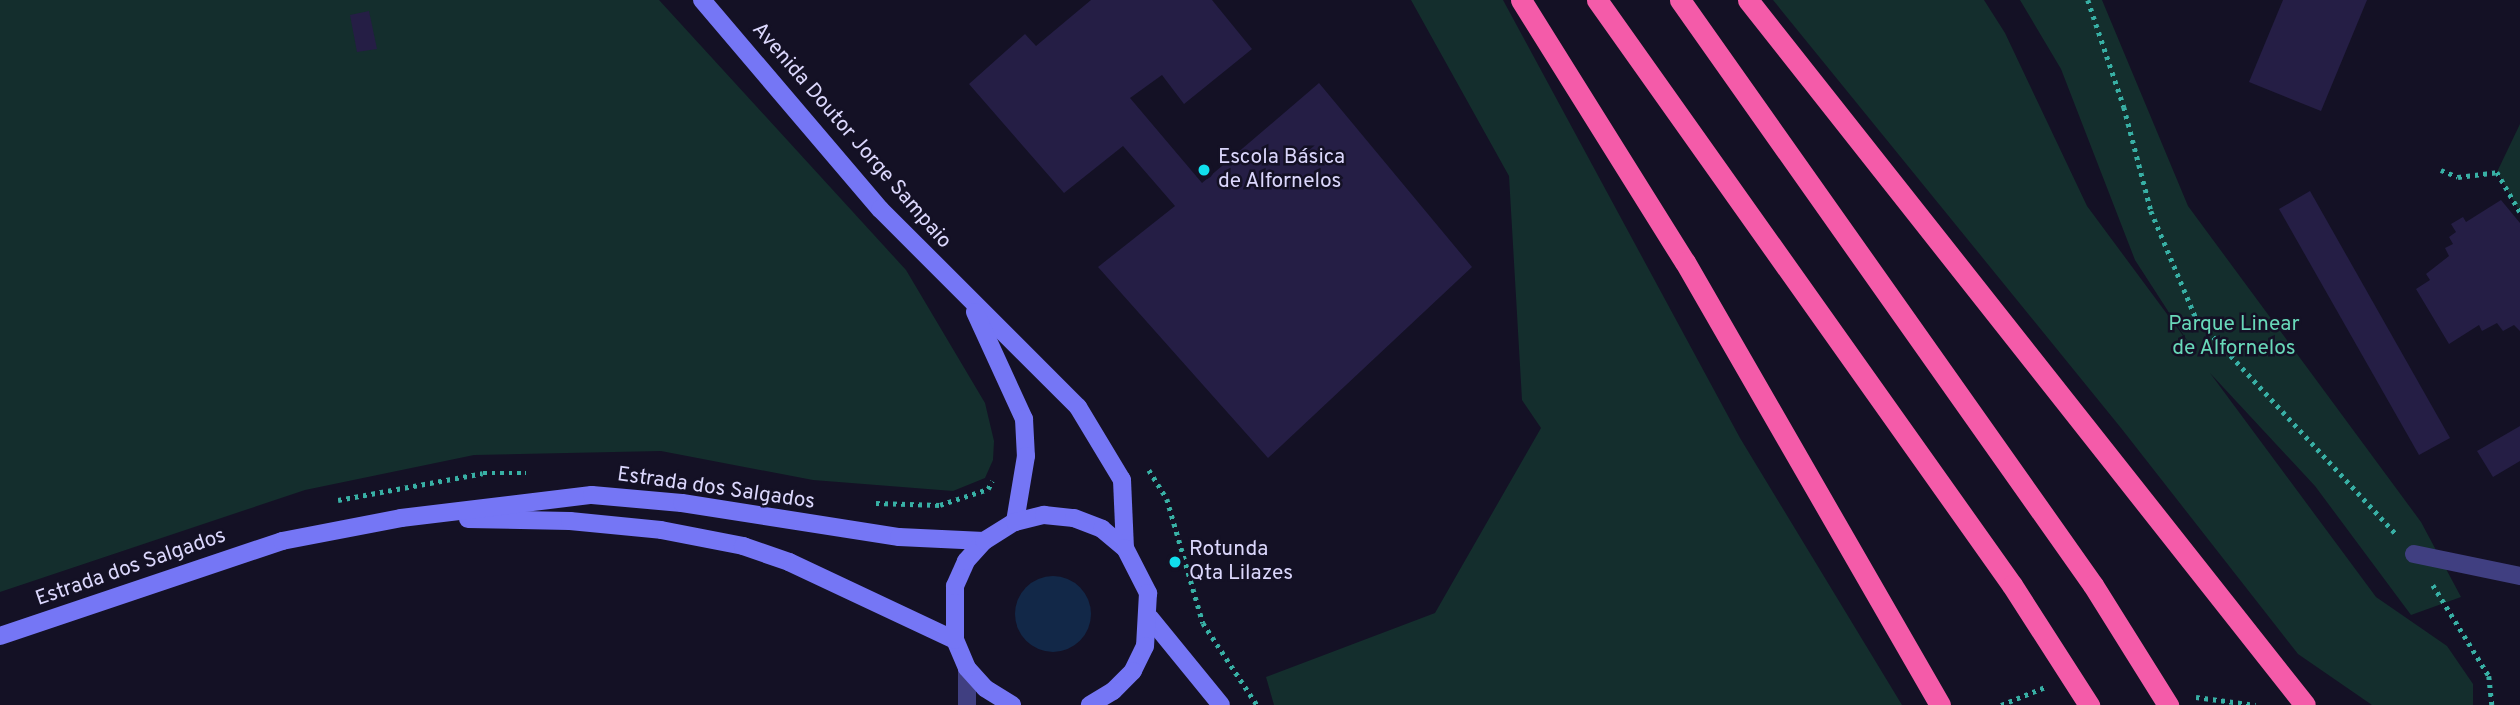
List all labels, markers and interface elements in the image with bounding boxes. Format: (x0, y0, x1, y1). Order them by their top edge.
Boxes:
street label: Avenida Doutor Jorge Sampaio (746, 18, 956, 254)
place label: Escola Básica de Alfornelos (1218, 145, 1345, 195)
marker: Escola Básica de Alfornelos (1196, 162, 1212, 178)
park label: Parque Linear de Alfornelos (2168, 312, 2300, 362)
street label: Estrada dos Salgados (615, 463, 817, 515)
street label: Estrada dos Salgados (33, 524, 229, 612)
place label: Rotunda Qta Lilazes (1189, 537, 1293, 587)
marker: Rotunda Qta Lilazes (1167, 554, 1183, 570)

